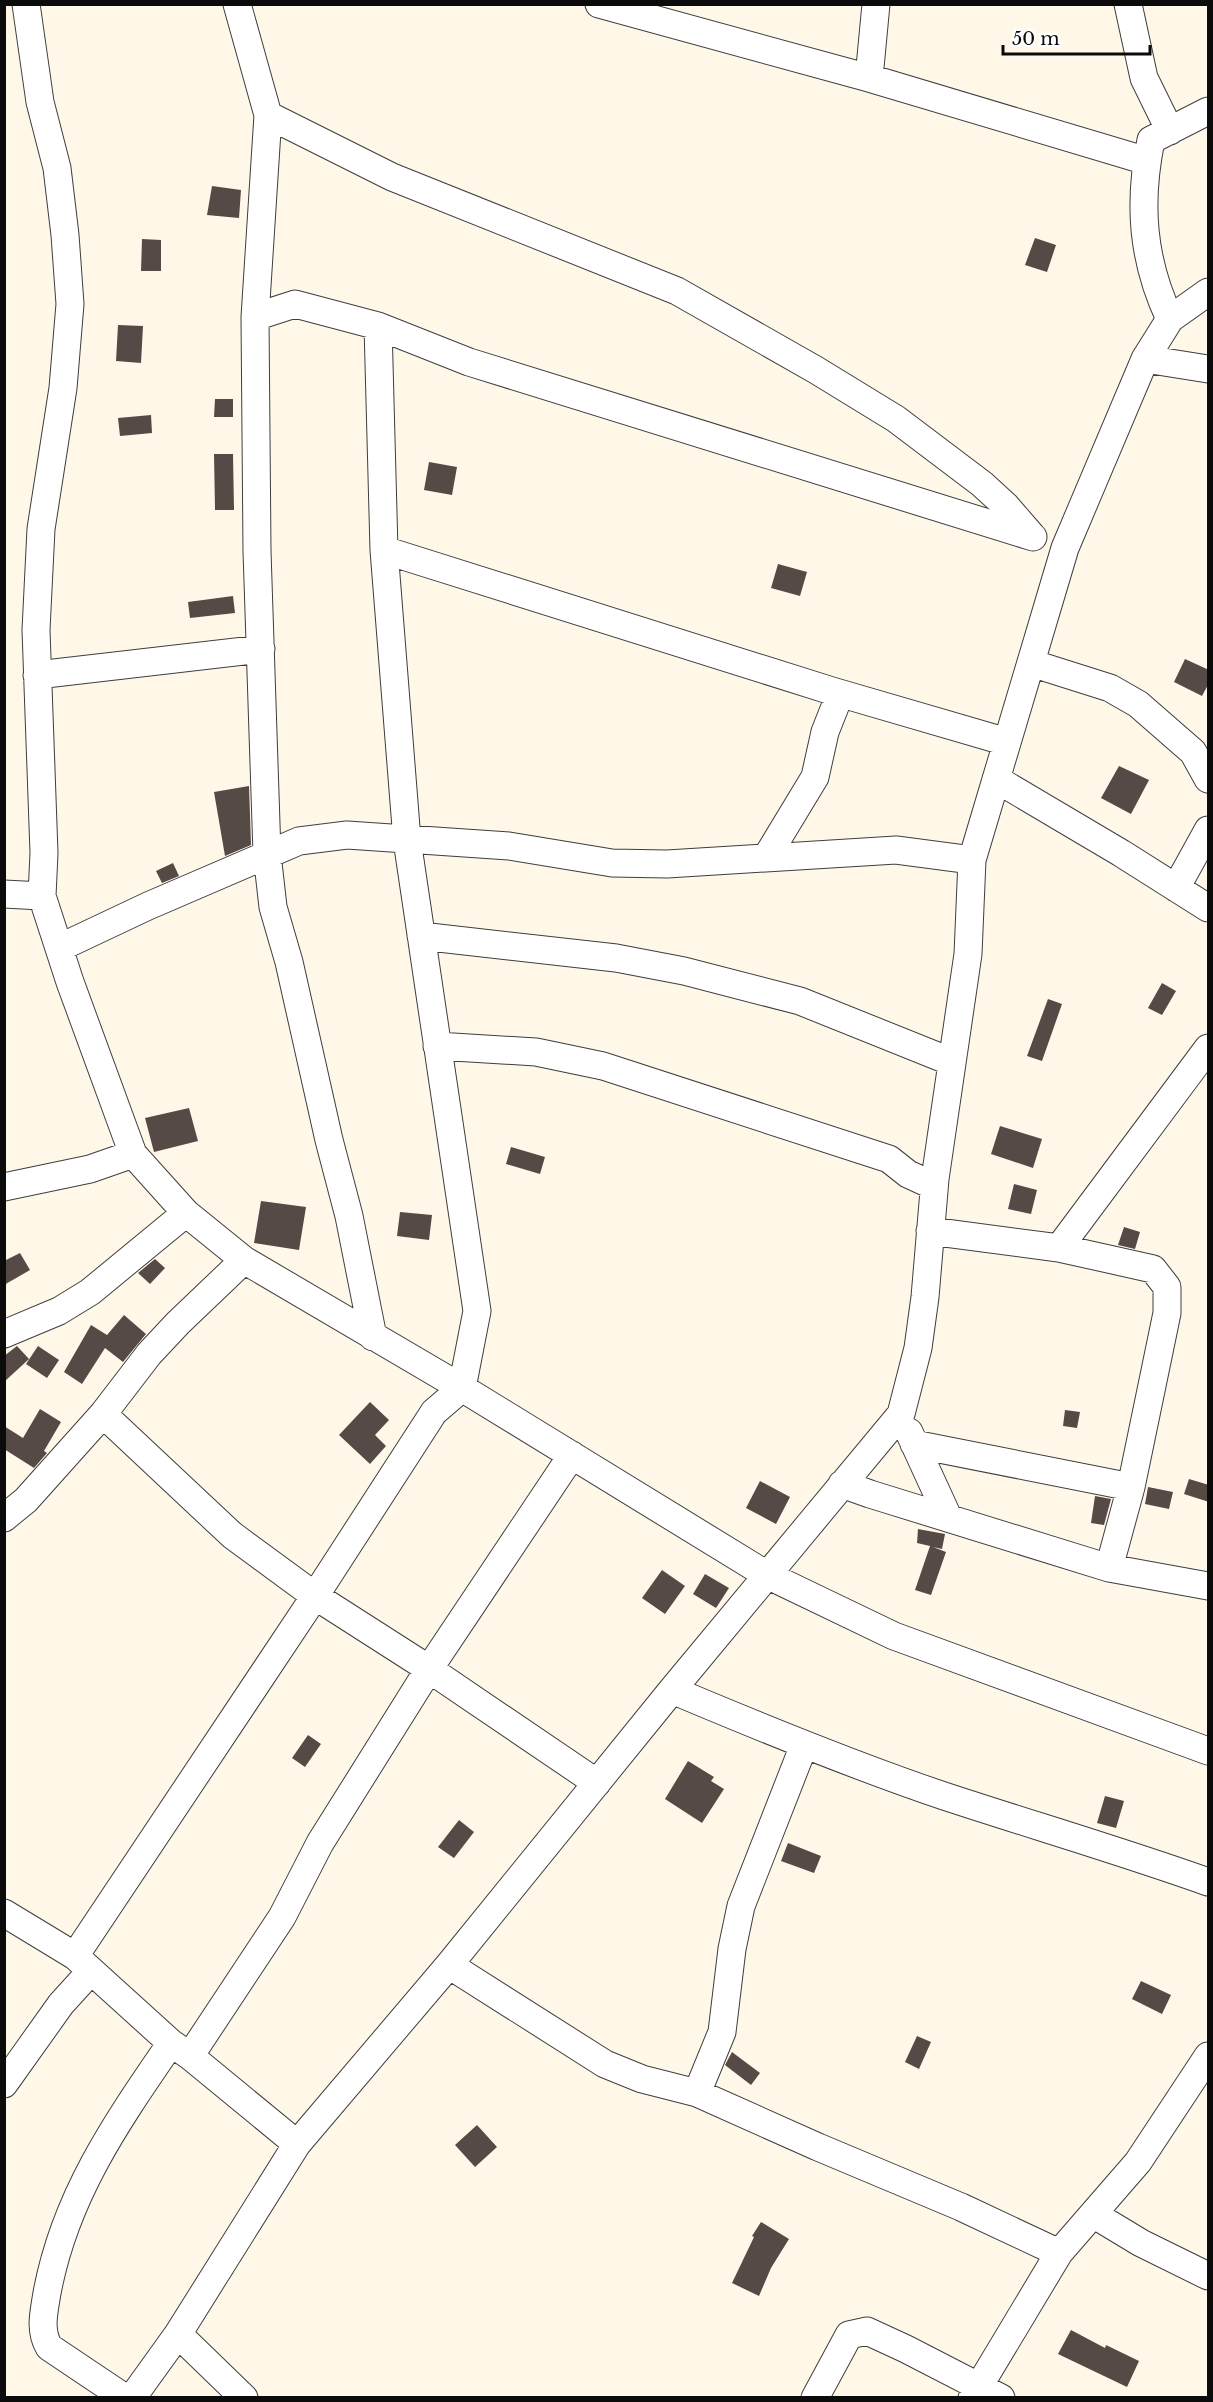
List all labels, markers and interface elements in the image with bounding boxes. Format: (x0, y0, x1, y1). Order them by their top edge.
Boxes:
scale bar (1003, 18, 1150, 56)
text: 50 m (1012, 28, 1060, 50)

